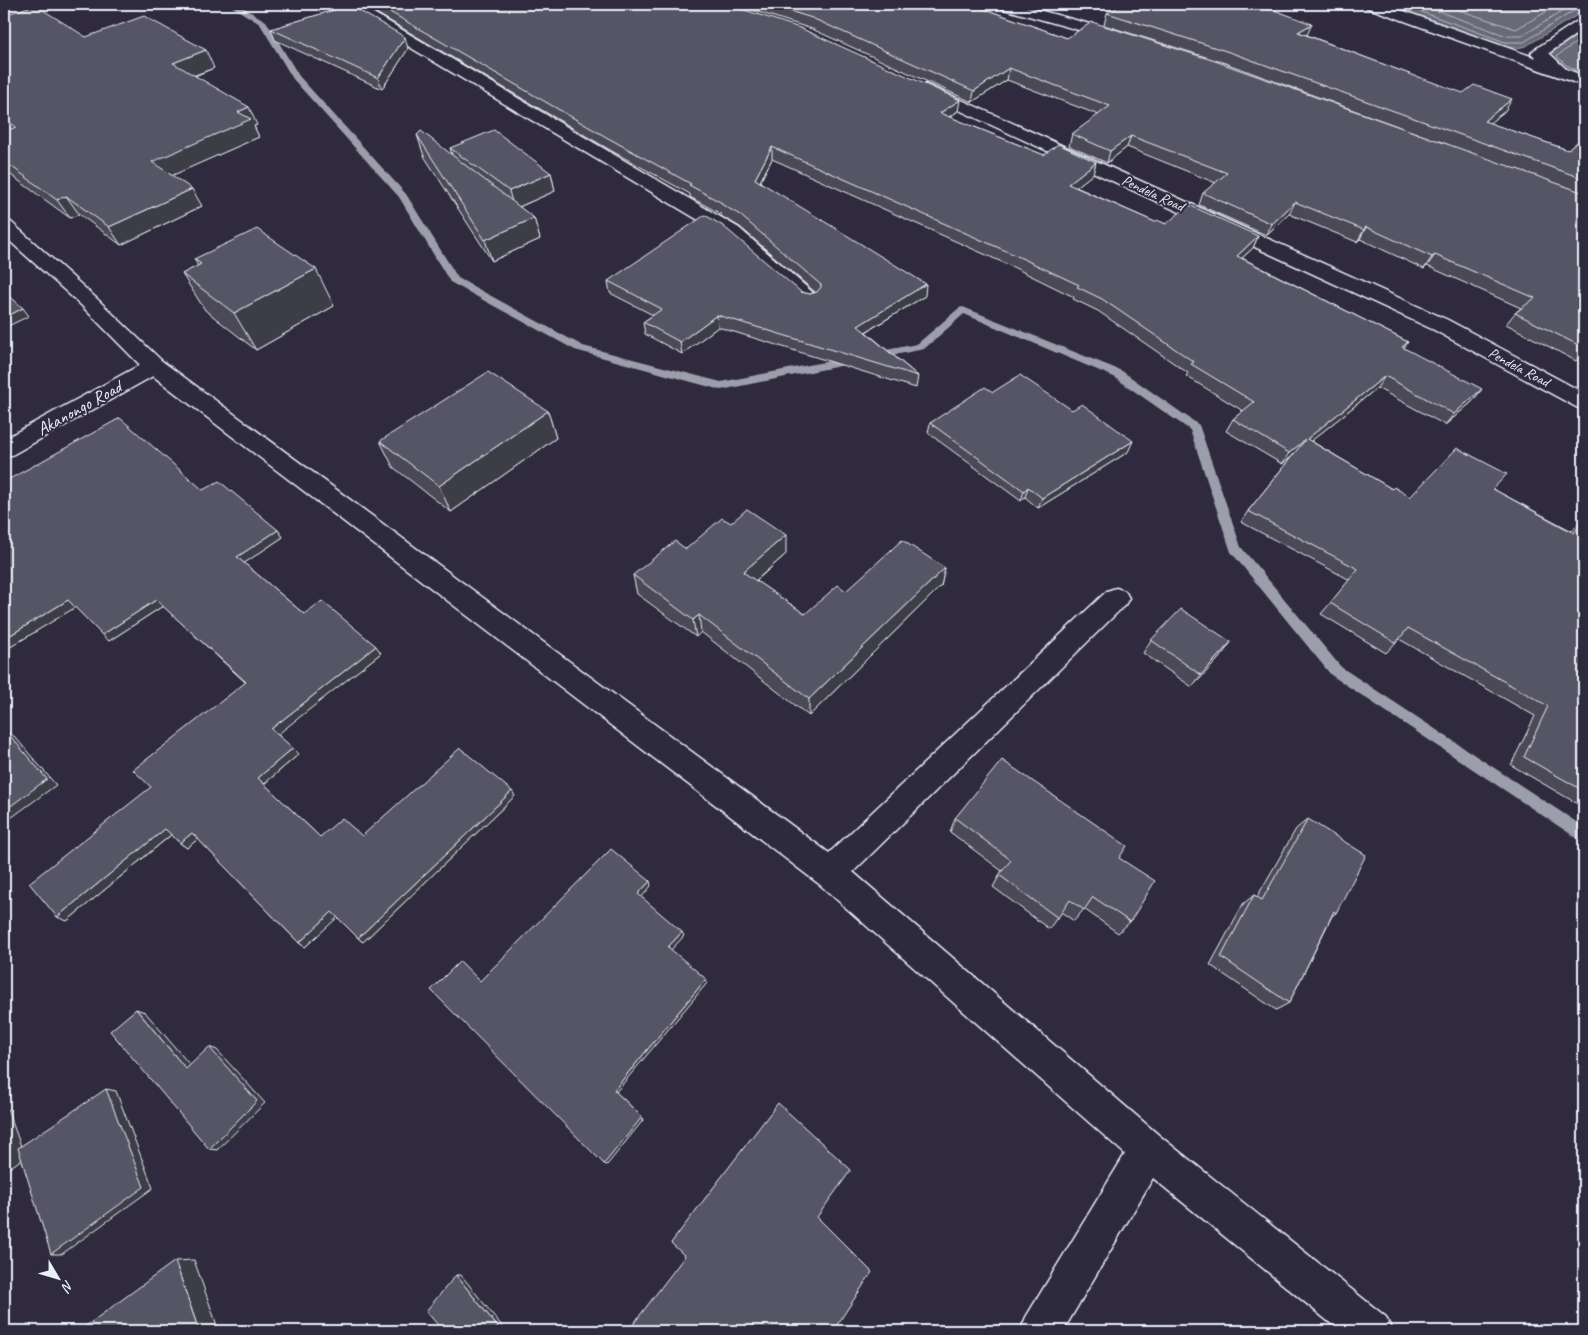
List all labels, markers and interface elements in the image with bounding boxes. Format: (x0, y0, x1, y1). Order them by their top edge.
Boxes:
street label: Pendela Road (1119, 171, 1189, 217)
street label: Pendela Road (1485, 343, 1554, 392)
street label: Akanongo Road (33, 374, 128, 440)
north arrow (32, 1252, 82, 1302)
text: N (57, 1277, 77, 1296)

